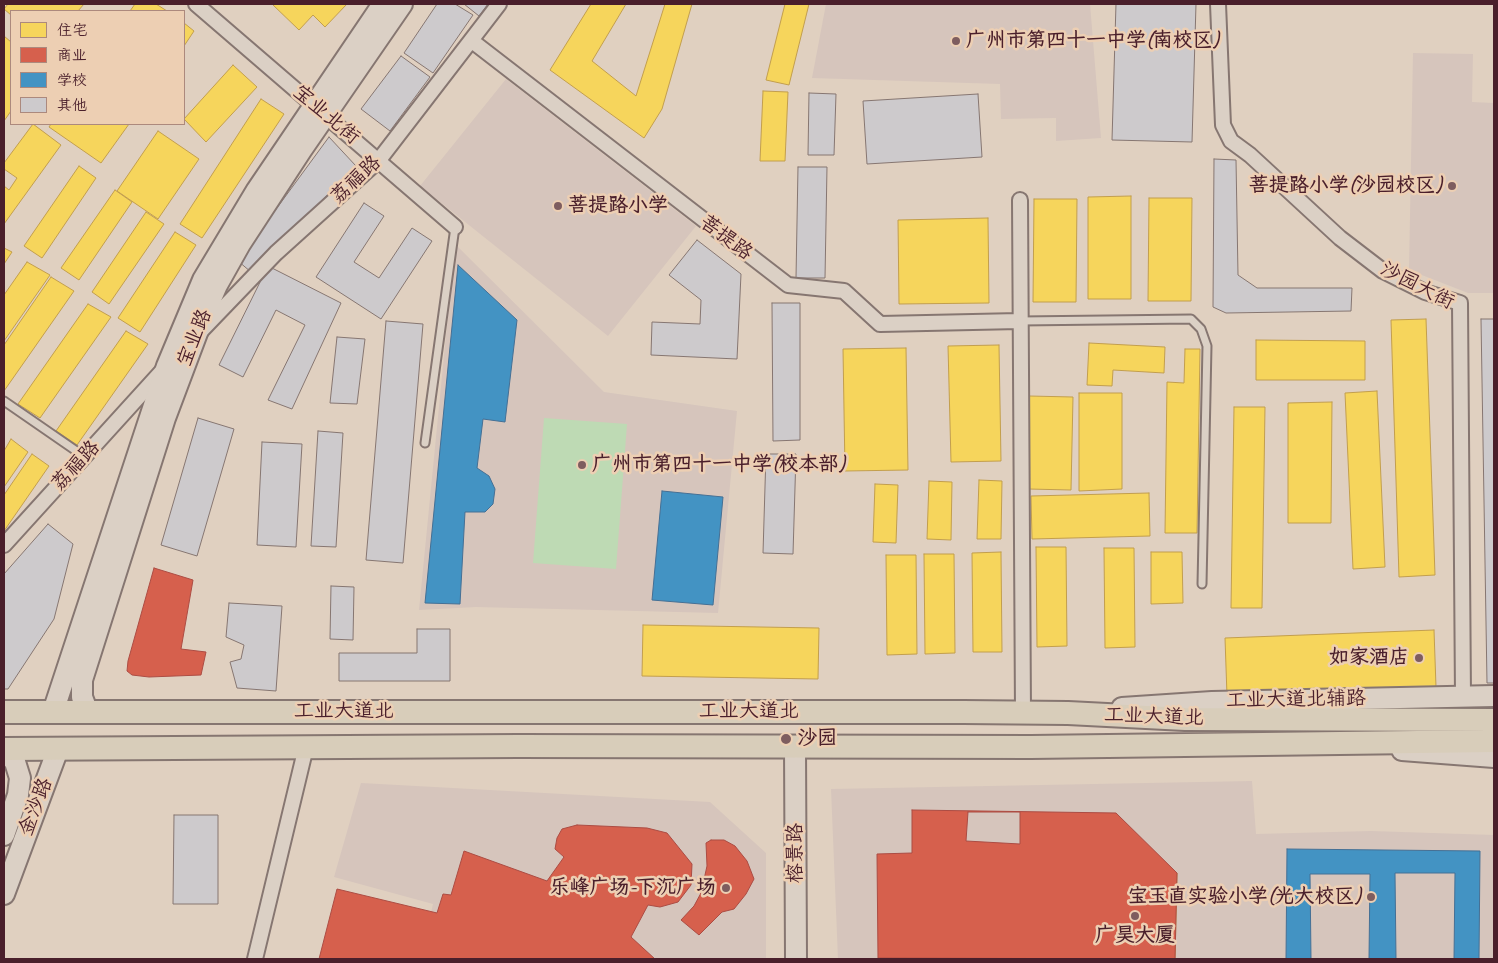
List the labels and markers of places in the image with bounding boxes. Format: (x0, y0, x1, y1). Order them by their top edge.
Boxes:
place label: 广州市第四十一中学(南校区) (966, 29, 1219, 53)
marker: 广州市第四十一中学(南校区) (950, 35, 962, 47)
place label: 菩提路小学(沙园校区) (1249, 174, 1442, 198)
marker: 菩提路小学(沙园校区) (1446, 180, 1458, 192)
place label: 菩提路小学 (568, 194, 668, 218)
marker: 菩提路小学 (552, 200, 564, 212)
place label: 广州市第四十一中学(校本部) (592, 453, 845, 477)
marker: 广州市第四十一中学(校本部) (576, 459, 588, 471)
place label: 如家酒店 (1329, 646, 1409, 670)
marker: 如家酒店 (1413, 652, 1425, 664)
place label: 沙园 (797, 727, 837, 751)
marker: 沙园 (779, 732, 793, 746)
place label: 乐峰广场-下沉广场 (549, 876, 716, 900)
marker: 乐峰广场-下沉广场 (720, 882, 732, 894)
place label: 宝玉直实验小学(光大校区) (1128, 885, 1361, 909)
marker: 宝玉直实验小学(光大校区) (1365, 891, 1377, 903)
marker: 广昊大厦 (1129, 910, 1141, 922)
place label: 广昊大厦 (1095, 924, 1175, 948)

